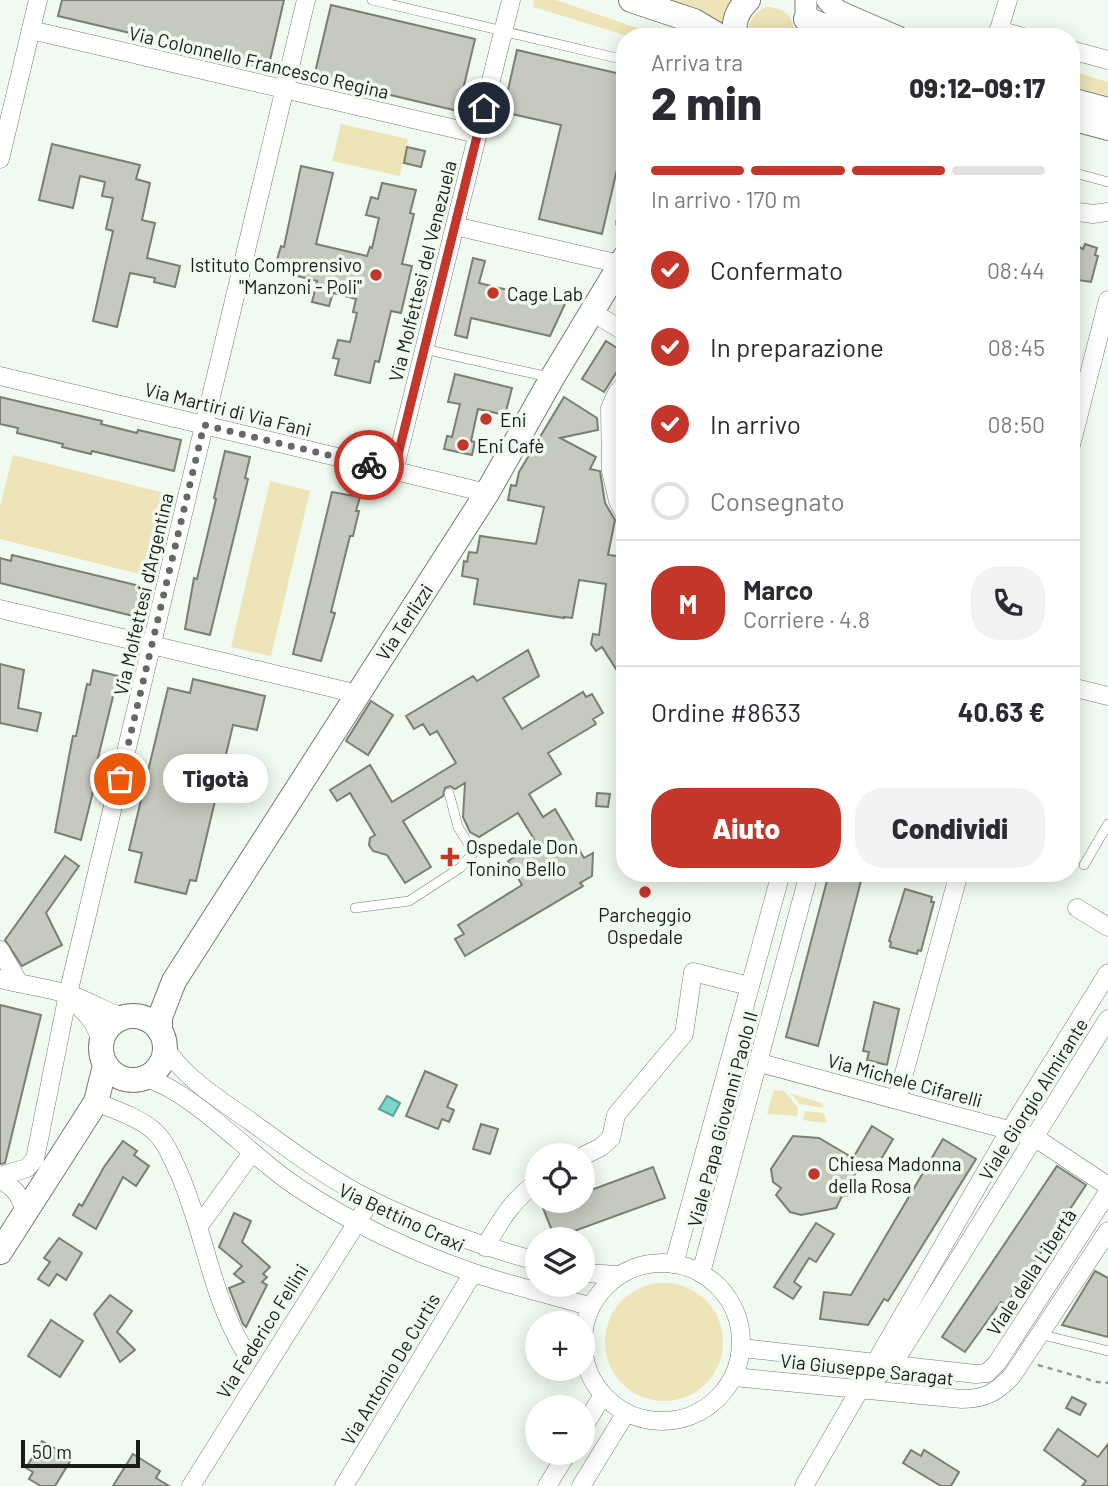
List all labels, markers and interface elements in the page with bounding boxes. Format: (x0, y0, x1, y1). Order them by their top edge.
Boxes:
street label: Via Colonnello Francesco Regina (127, 21, 391, 103)
text: Arriva tra (651, 48, 743, 76)
text: 09:12–09:17 (909, 72, 1045, 103)
text: 2 min (651, 74, 762, 129)
pin (454, 78, 514, 138)
icon: home (465, 89, 503, 127)
street label: Via Molfettesi del Venezuela (383, 158, 461, 384)
text: In arrivo · 170 m (651, 185, 801, 213)
icon: check (651, 251, 689, 289)
place label: Istituto Comprensivo "Manzoni - Poli" (190, 253, 362, 298)
text: Confermato (710, 254, 843, 285)
text: 08:44 (987, 256, 1045, 284)
marker: Istituto Comprensivo "Manzoni - Poli" (368, 267, 384, 283)
place label: Cage Lab (507, 282, 583, 305)
marker: Cage Lab (485, 285, 501, 301)
icon: check (651, 328, 689, 366)
text: In preparazione (710, 331, 884, 362)
text: 08:45 (988, 333, 1045, 361)
street label: Via Martiri di Via Fani (142, 377, 314, 441)
icon: check (651, 405, 689, 443)
place label: Eni (500, 408, 527, 431)
text: In arrivo (710, 408, 801, 439)
text: 08:50 (987, 410, 1045, 438)
marker: Eni (478, 411, 494, 427)
courier (334, 430, 404, 500)
place label: Eni Cafè (477, 434, 544, 457)
marker: Eni Cafè (455, 437, 471, 453)
icon: bike (350, 446, 388, 484)
text: Consegnato (710, 485, 845, 516)
street label: Via Molfettesi d'Argentina (108, 490, 178, 698)
button: phone (971, 566, 1045, 640)
text: Marco (743, 574, 813, 605)
street label: Via Terlizzi (371, 579, 437, 665)
text: M (679, 588, 697, 619)
text: Corriere · 4.8 (743, 605, 870, 633)
text: Ordine #8633 (651, 696, 801, 727)
text: 40.63 € (958, 696, 1045, 727)
pin (90, 749, 150, 809)
callout: Tigotà (162, 754, 267, 804)
icon: bag (101, 760, 139, 798)
text: Tigotà (183, 764, 248, 792)
button: Aiuto (651, 788, 841, 868)
button: Condividi (855, 788, 1045, 868)
place label: Ospedale Don Tonino Bello (466, 835, 578, 880)
marker: Ospedale Don Tonino Bello (440, 847, 460, 867)
marker: Parcheggio Ospedale (637, 884, 653, 900)
place label: Parcheggio Ospedale (598, 903, 692, 948)
street label: Viale Papa Giovanni Paolo II (682, 1008, 762, 1230)
street label: Viale Giorgio Almirante (974, 1014, 1092, 1184)
street label: Via Michele Cifarelli (825, 1048, 985, 1112)
map controls (525, 1143, 595, 1465)
button: locate (525, 1143, 595, 1213)
place label: Chiesa Madonna della Rosa (828, 1152, 961, 1197)
marker: Chiesa Madonna della Rosa (806, 1166, 822, 1182)
street label: Via Bettino Craxi (335, 1178, 469, 1256)
street label: Viale della Libertà (981, 1204, 1081, 1340)
button: layers (525, 1227, 595, 1297)
street label: Via Federico Fellini (211, 1259, 313, 1403)
street label: Via Antonio De Curtis (336, 1289, 444, 1449)
button: + (525, 1311, 595, 1381)
street label: Via Giuseppe Saragat (779, 1348, 955, 1390)
button: − (525, 1395, 595, 1465)
scale bar (21, 1437, 140, 1469)
text: 50 m (32, 1440, 72, 1463)

